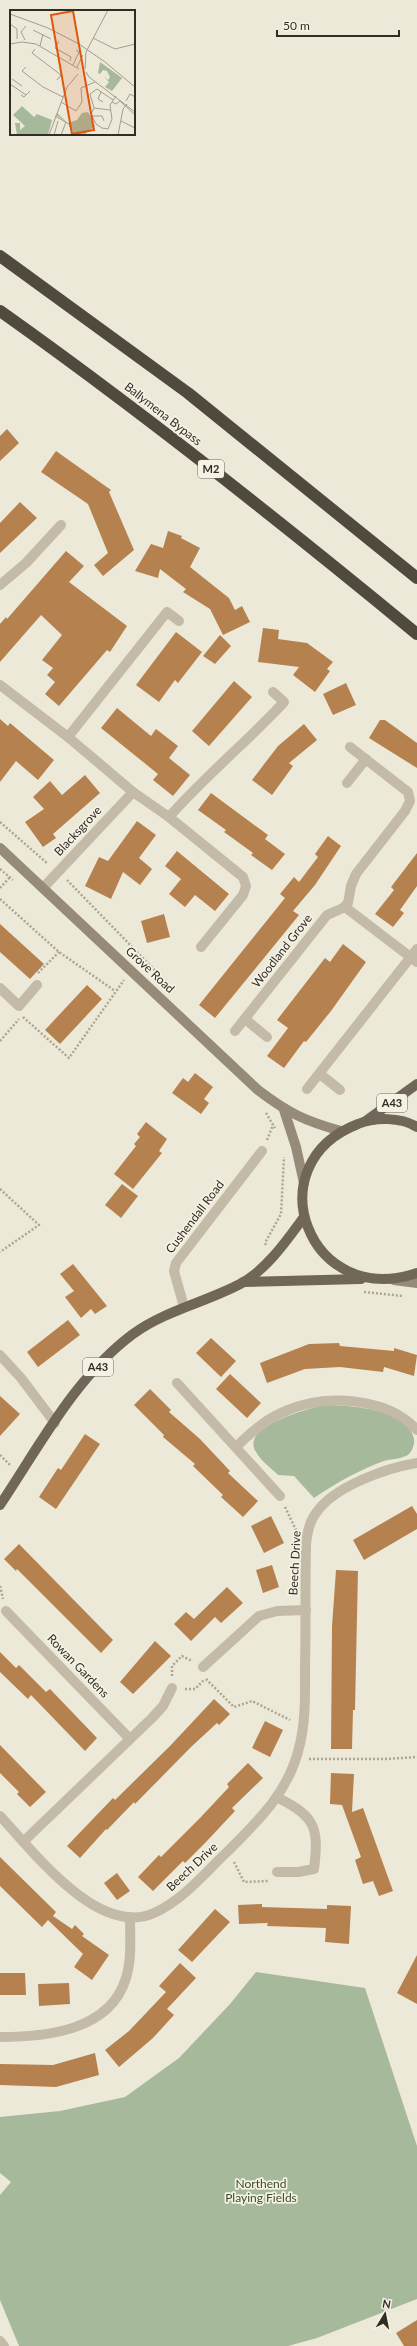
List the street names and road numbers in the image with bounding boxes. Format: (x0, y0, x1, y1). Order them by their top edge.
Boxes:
street label: Ballymena Bypass (122, 379, 205, 449)
road number: M2 (198, 460, 224, 478)
street label: Blacksgrove (51, 803, 105, 859)
street label: Woodland Grove (248, 911, 315, 990)
street label: Grove Road (123, 943, 178, 996)
road number: A43 (377, 1094, 407, 1112)
street label: Cushendall Road (162, 1177, 227, 1256)
road number: A43 (83, 1358, 113, 1376)
street label: Beech Drive (285, 1530, 304, 1596)
street label: Rowan Gardens (44, 1631, 112, 1701)
street label: Beech Drive (163, 1839, 220, 1894)

